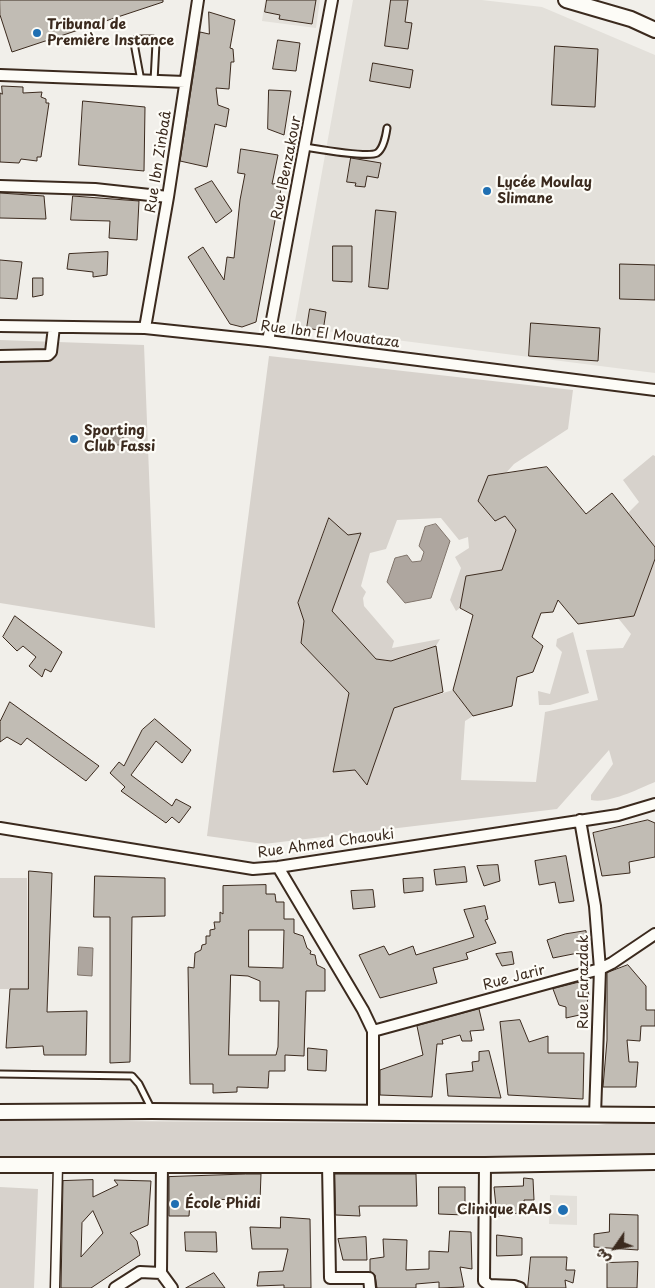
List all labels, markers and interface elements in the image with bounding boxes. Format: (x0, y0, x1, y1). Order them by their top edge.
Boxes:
place label: Tribunal de Première Instance (47, 17, 174, 49)
marker: Tribunal de Première Instance (31, 27, 43, 39)
street label: Rue Ibn Zinbaâ (143, 110, 175, 214)
street label: Rue IBenzakour (269, 115, 305, 221)
place label: Lycée Moulay Slimane (497, 175, 592, 208)
marker: Lycée Moulay Slimane (481, 185, 493, 197)
street label: Rue Ibn El Mouataza (259, 318, 401, 352)
place label: Sporting Club Fassi (84, 423, 155, 456)
marker: Sporting Club Fassi (68, 433, 80, 445)
street label: Rue Ahmed Chaouki (257, 826, 395, 862)
street label: Rue Farazdak (576, 935, 592, 1029)
street label: Rue Jarir (481, 962, 547, 994)
place label: École Phidi (185, 1196, 261, 1212)
marker: École Phidi (169, 1198, 181, 1210)
place label: Clinique RAIS (457, 1202, 552, 1218)
marker: Clinique RAIS (556, 1203, 570, 1217)
north arrow (590, 1223, 640, 1273)
text: ش (589, 1244, 615, 1269)

